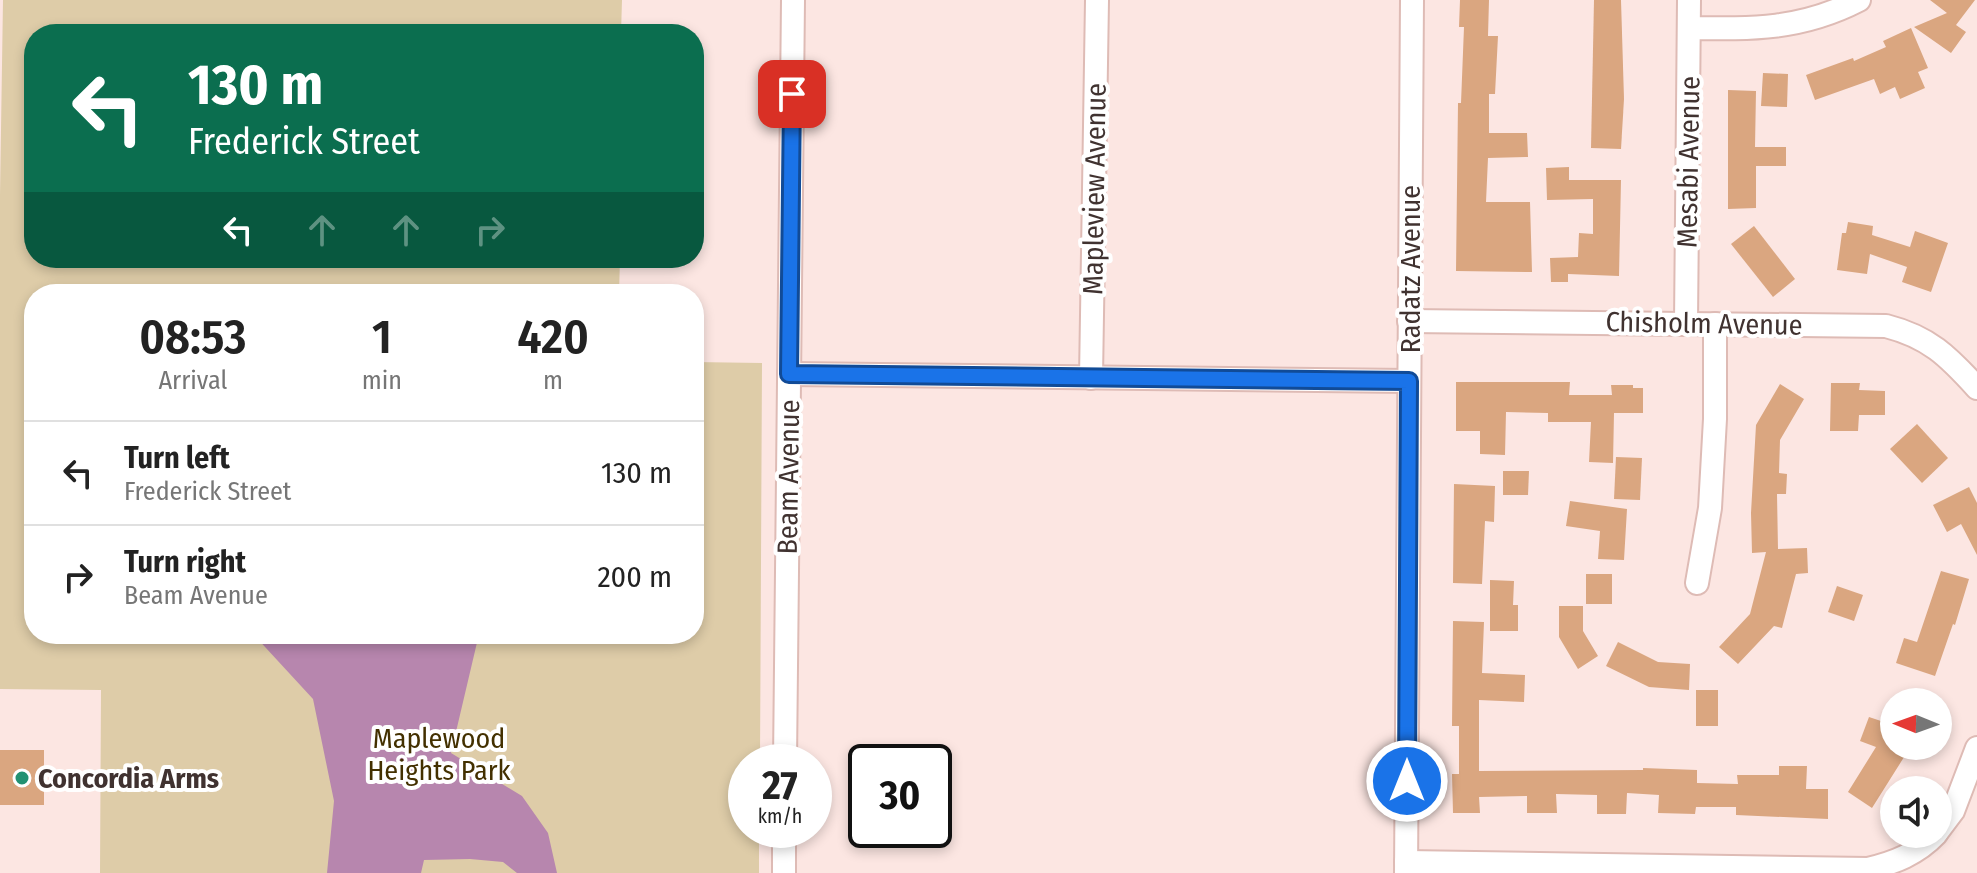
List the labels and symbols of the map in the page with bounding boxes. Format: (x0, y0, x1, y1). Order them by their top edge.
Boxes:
pin (758, 60, 826, 128)
street label: Mesabi Avenue (1671, 76, 1706, 248)
street label: Mapleview Avenue (1076, 83, 1113, 295)
street label: Radatz Avenue (1394, 185, 1427, 353)
street label: Chisholm Avenue (1605, 305, 1803, 342)
street label: Beam Avenue (771, 399, 806, 555)
north arrow (1880, 688, 1952, 760)
park label: Maplewood Heights Park (367, 722, 512, 787)
position arrow (1365, 739, 1449, 823)
speed limit sign: 30 (848, 744, 952, 848)
place label: Concordia Arms (38, 762, 219, 795)
marker: Concordia Arms (13, 769, 31, 787)

